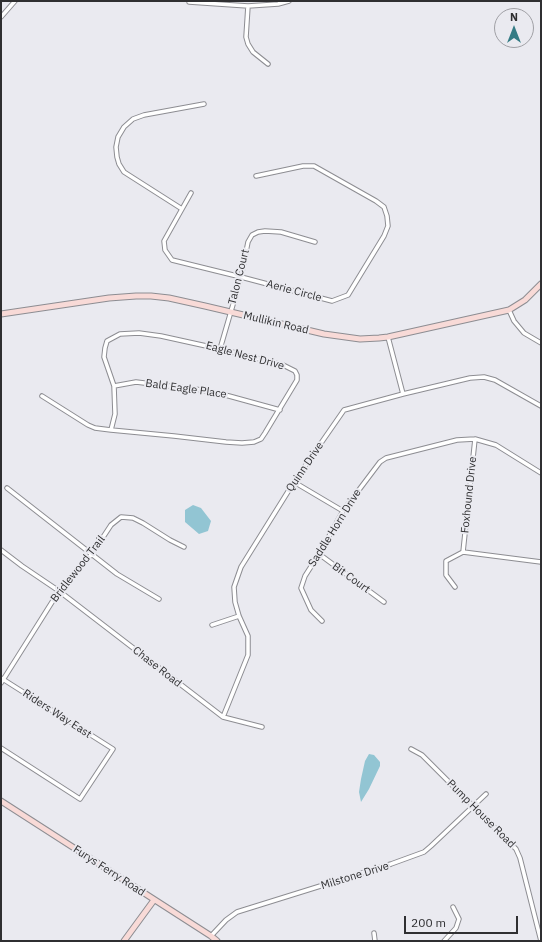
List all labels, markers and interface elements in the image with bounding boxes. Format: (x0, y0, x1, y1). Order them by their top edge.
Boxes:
north arrow (494, 8, 534, 48)
text: N (510, 10, 518, 24)
street label: Talon Court (226, 248, 252, 306)
street label: Aerie Circle (265, 277, 323, 305)
street label: Mullikin Road (242, 309, 310, 337)
street label: Eagle Nest Drive (204, 339, 286, 373)
street label: Bald Eagle Place (145, 377, 227, 401)
street label: Quinn Drive (283, 440, 327, 494)
street label: Foxhound Drive (458, 456, 480, 534)
street label: Saddle Horn Drive (306, 487, 364, 569)
street label: Bridlewood Trail (48, 533, 108, 605)
street label: Bit Court (329, 560, 373, 596)
street label: Chase Road (130, 644, 184, 690)
street label: Riders Way East (20, 687, 94, 741)
street label: Pump House Road (444, 777, 518, 851)
street label: Furys Ferry Road (71, 843, 147, 899)
street label: Milstone Drive (319, 859, 391, 893)
scale bar (406, 908, 520, 934)
text: 200 m (411, 915, 446, 930)

